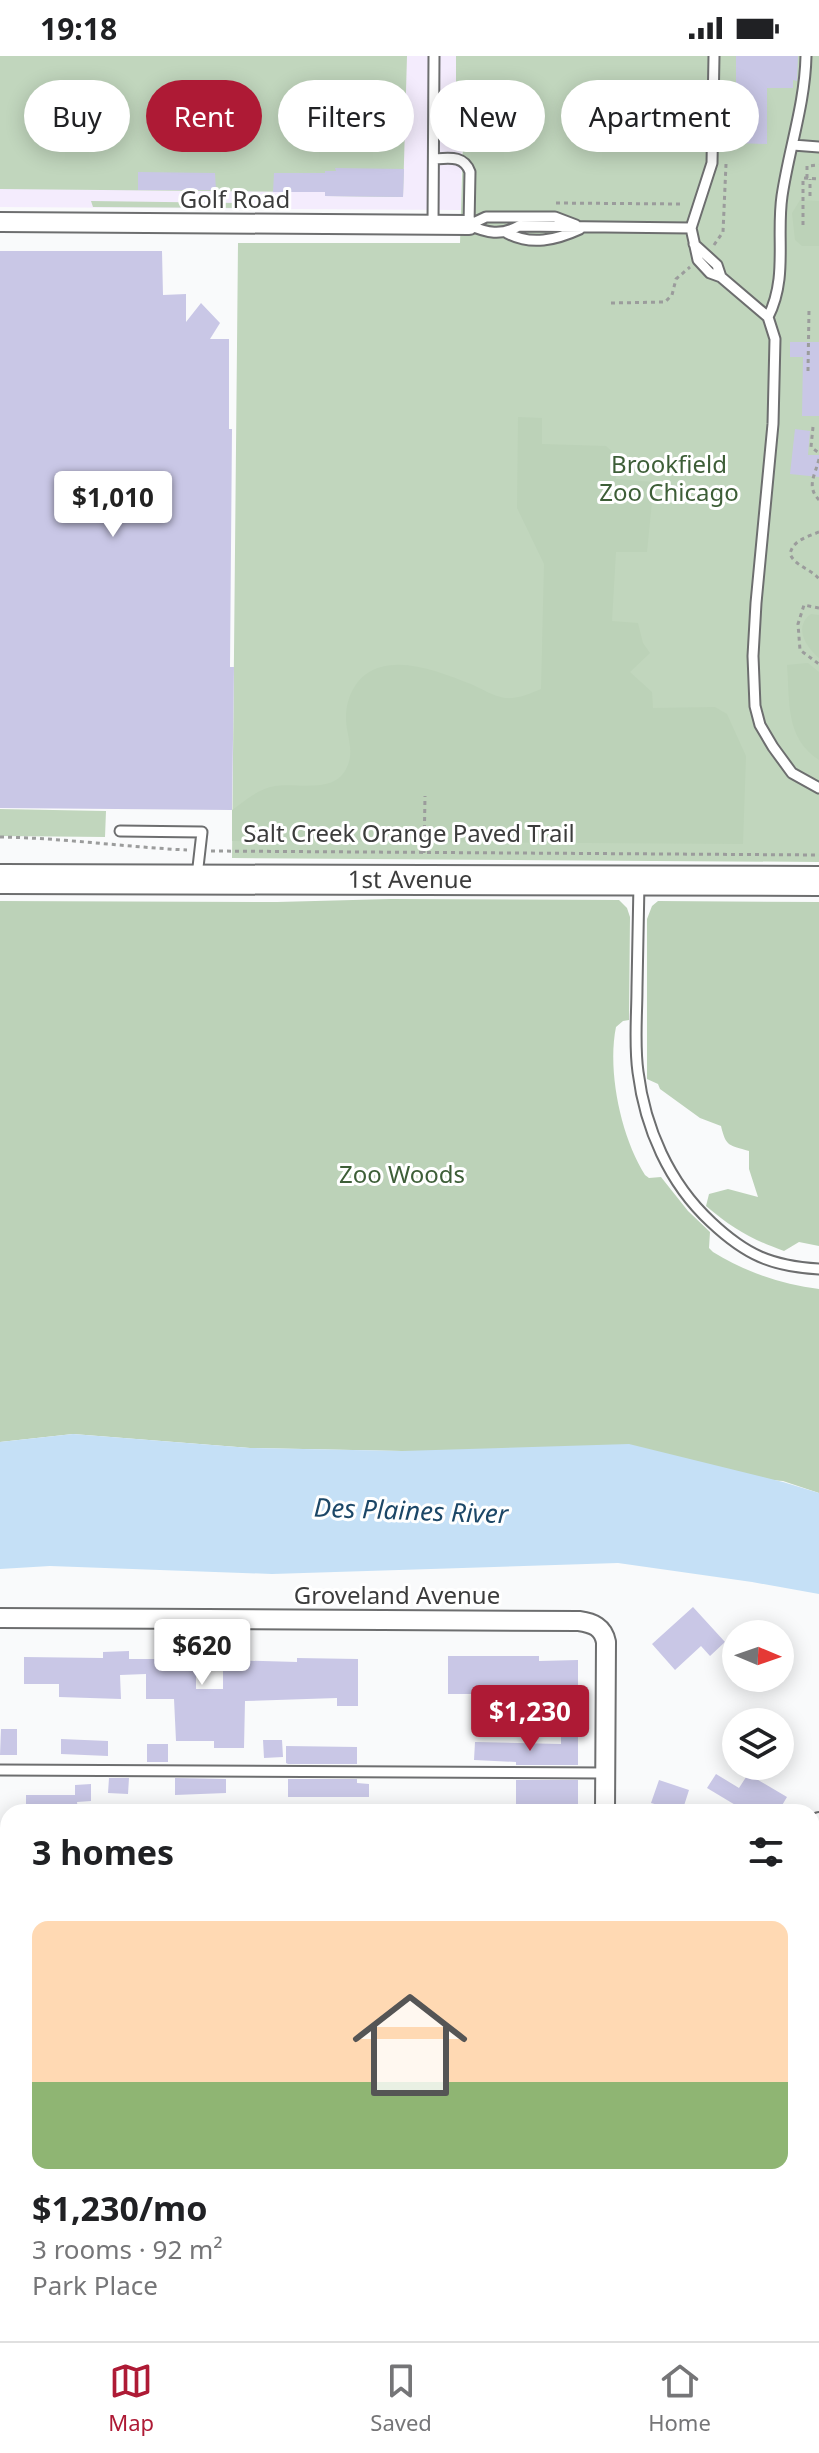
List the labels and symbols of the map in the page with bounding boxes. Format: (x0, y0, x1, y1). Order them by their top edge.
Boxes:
street label: Golf Road (180, 182, 290, 215)
park label: Brookfield Zoo Chicago (599, 447, 739, 508)
pin: $1,010 (48, 471, 178, 539)
street label: Salt Creek Orange Paved Trail (243, 816, 575, 849)
street label: 1st Avenue (348, 862, 472, 895)
park label: Zoo Woods (339, 1157, 465, 1190)
water label: Des Plaines River (313, 1489, 510, 1531)
street label: Groveland Avenue (294, 1578, 500, 1611)
pin: $620 (155, 1619, 249, 1687)
north arrow (722, 1620, 794, 1692)
pin: $1,230 (465, 1685, 595, 1753)

